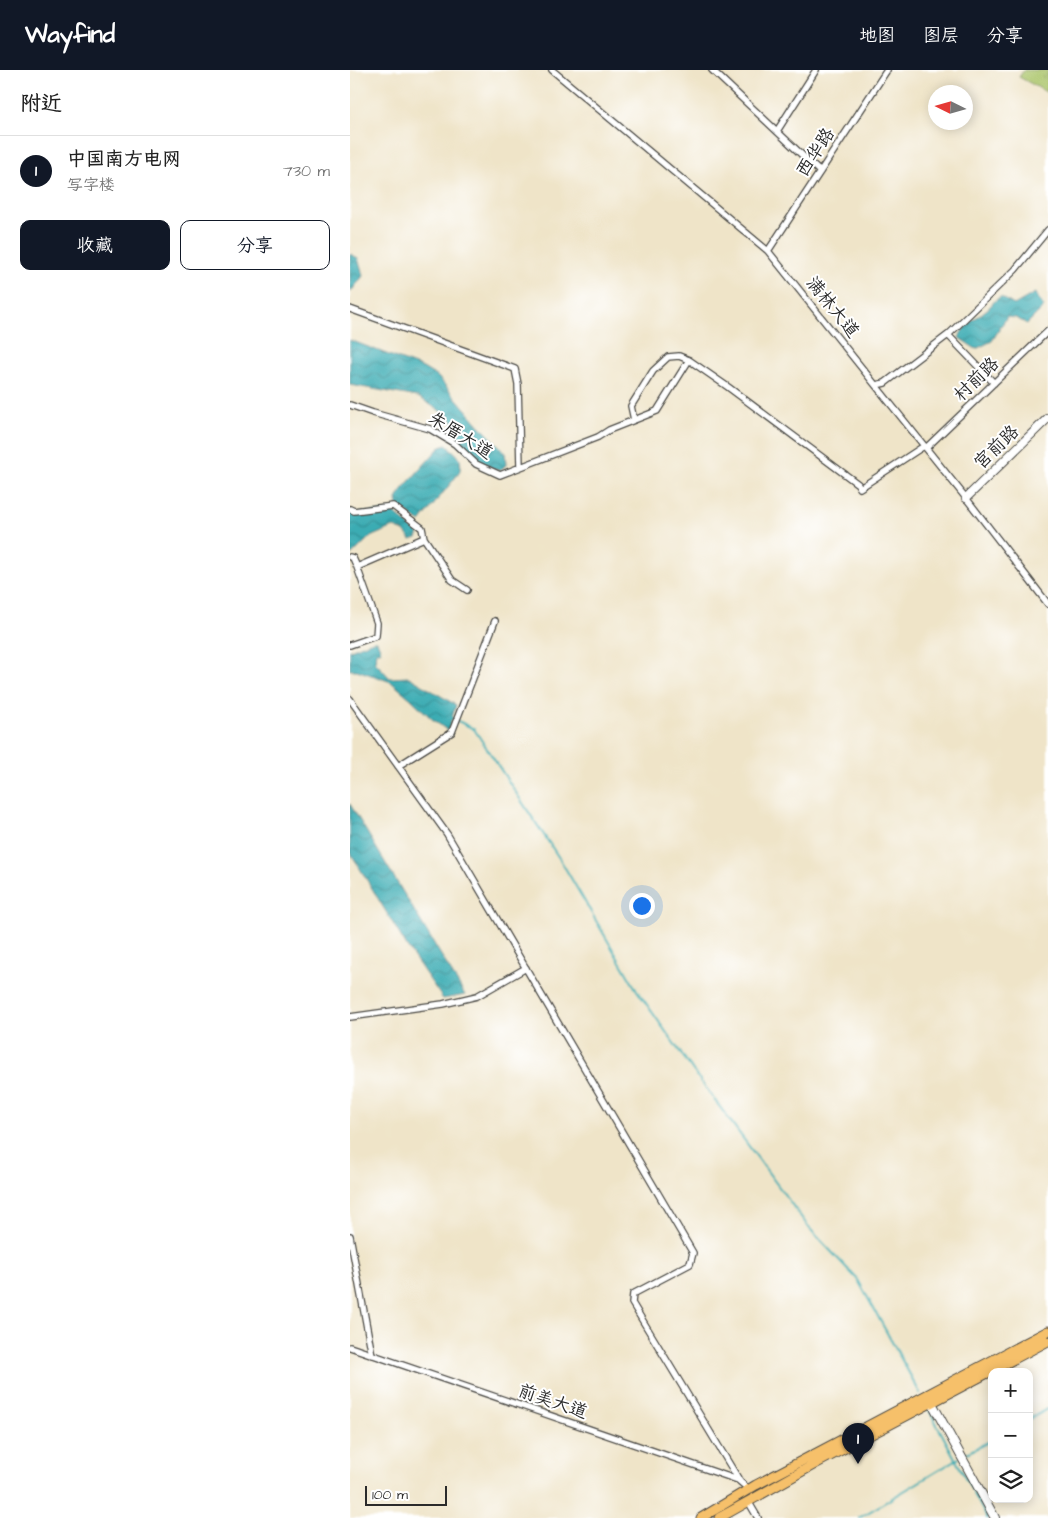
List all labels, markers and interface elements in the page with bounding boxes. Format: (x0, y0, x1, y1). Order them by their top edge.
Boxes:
text: Wayfind (25, 18, 115, 52)
text: 地图 (859, 23, 895, 48)
text: 图层 (923, 23, 959, 48)
text: 分享 (987, 23, 1023, 48)
north arrow (928, 85, 973, 130)
text: 附近 (20, 89, 62, 118)
street label: 西华路 (790, 123, 841, 182)
text: 中国南方电网 (67, 146, 181, 173)
text: 1 (35, 160, 37, 182)
text: 730 m (283, 160, 330, 182)
text: 写字楼 (67, 174, 115, 196)
button: 收藏 (20, 220, 170, 270)
button: 分享 (180, 220, 330, 270)
street label: 满林大道 (800, 271, 865, 343)
street label: 村前路 (948, 352, 1004, 407)
street label: 朱厝大道 (424, 406, 498, 465)
street label: 宫前路 (968, 420, 1024, 475)
your location (629, 893, 655, 919)
map controls (988, 1368, 1033, 1503)
button: + (988, 1368, 1033, 1413)
street label: 前美大道 (515, 1378, 591, 1425)
button: − (988, 1413, 1033, 1458)
pin: 1 (842, 1423, 874, 1464)
button: layers (988, 1458, 1033, 1503)
scale bar (365, 1483, 448, 1506)
text: 100 m (372, 1485, 408, 1505)

